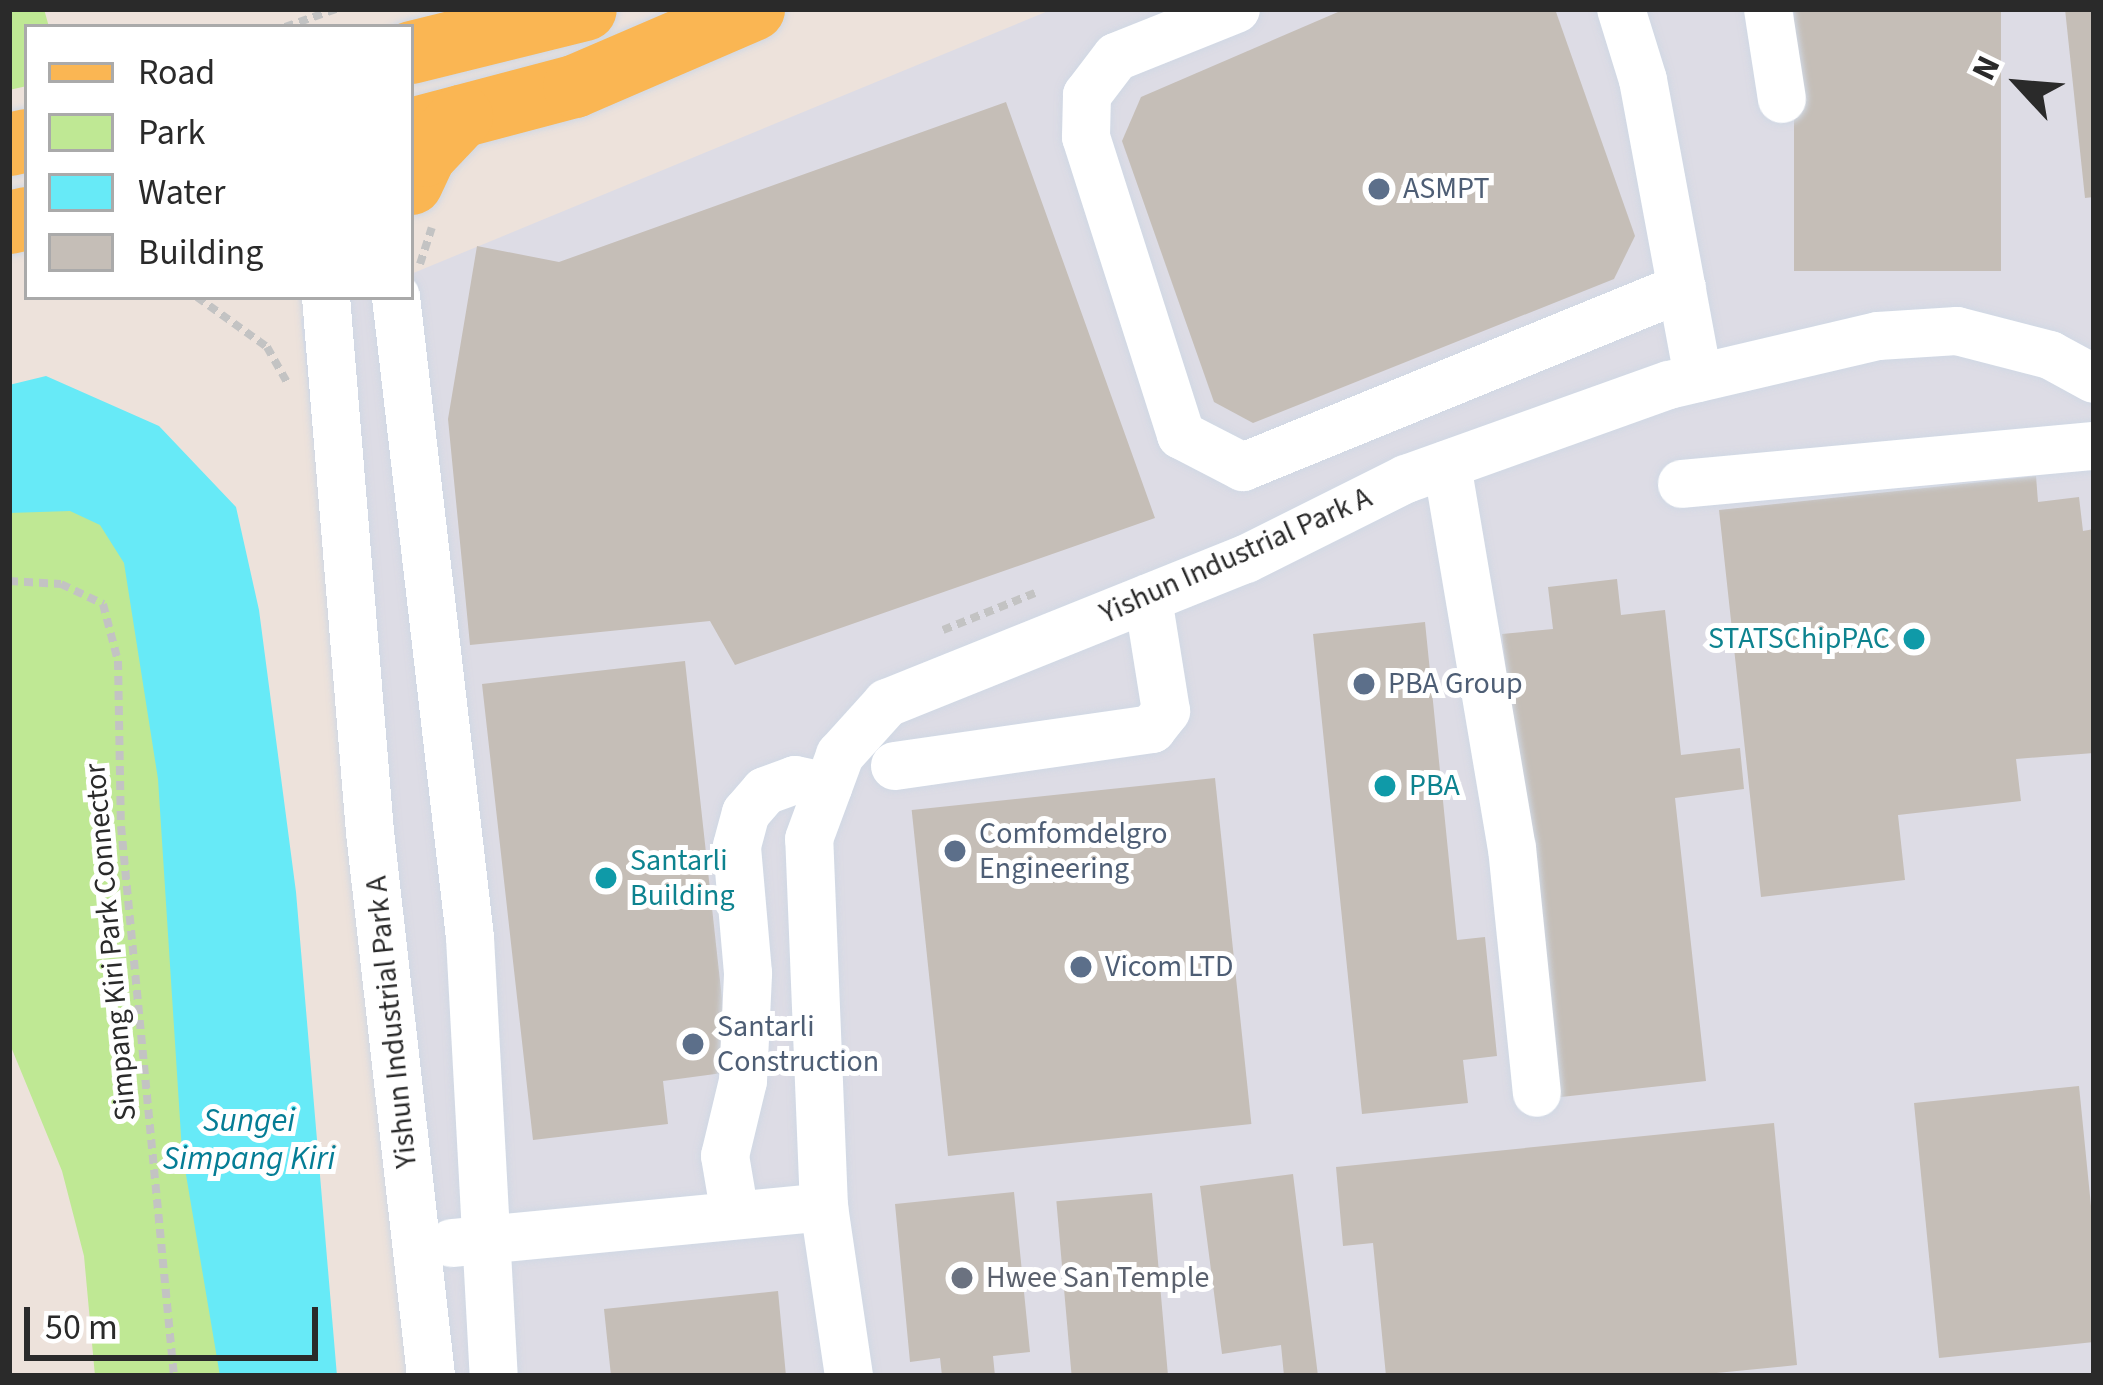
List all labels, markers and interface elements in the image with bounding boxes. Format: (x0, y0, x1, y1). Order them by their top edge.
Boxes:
legend (24, 24, 414, 300)
north arrow (1959, 24, 2079, 144)
text: Road (138, 47, 215, 98)
text: N (1960, 48, 2012, 88)
text: Park (138, 107, 205, 158)
text: Water (138, 167, 225, 218)
place label: ASMPT (1403, 171, 1489, 207)
marker: ASMPT (1366, 176, 1392, 202)
text: Building (138, 227, 263, 278)
street label: Yishun Industrial Park A (1095, 480, 1377, 632)
place label: STATSChipPAC (1708, 621, 1890, 657)
marker: STATSChipPAC (1901, 626, 1927, 652)
place label: PBA Group (1388, 666, 1523, 702)
marker: PBA Group (1351, 671, 1377, 697)
street label: Simpang Kiri Park Connector (77, 762, 145, 1122)
place label: PBA (1409, 768, 1460, 804)
marker: PBA (1372, 773, 1398, 799)
place label: Comfomdelgro Engineering (979, 816, 1168, 886)
marker: Comfomdelgro Engineering (942, 838, 968, 864)
place label: Santarli Building (630, 843, 735, 914)
marker: Santarli Building (593, 865, 619, 891)
street label: Yishun Industrial Park A (359, 874, 425, 1170)
place label: Vicom LTD (1105, 949, 1234, 985)
marker: Vicom LTD (1068, 954, 1094, 980)
place label: Santarli Construction (717, 1009, 879, 1080)
marker: Santarli Construction (680, 1031, 706, 1057)
water label: Sungei Simpang Kiri (163, 1101, 335, 1179)
place label: Hwee San Temple (986, 1260, 1209, 1296)
marker: Hwee San Temple (949, 1265, 975, 1291)
scale bar (30, 1283, 324, 1357)
text: 50 m (45, 1302, 118, 1353)

